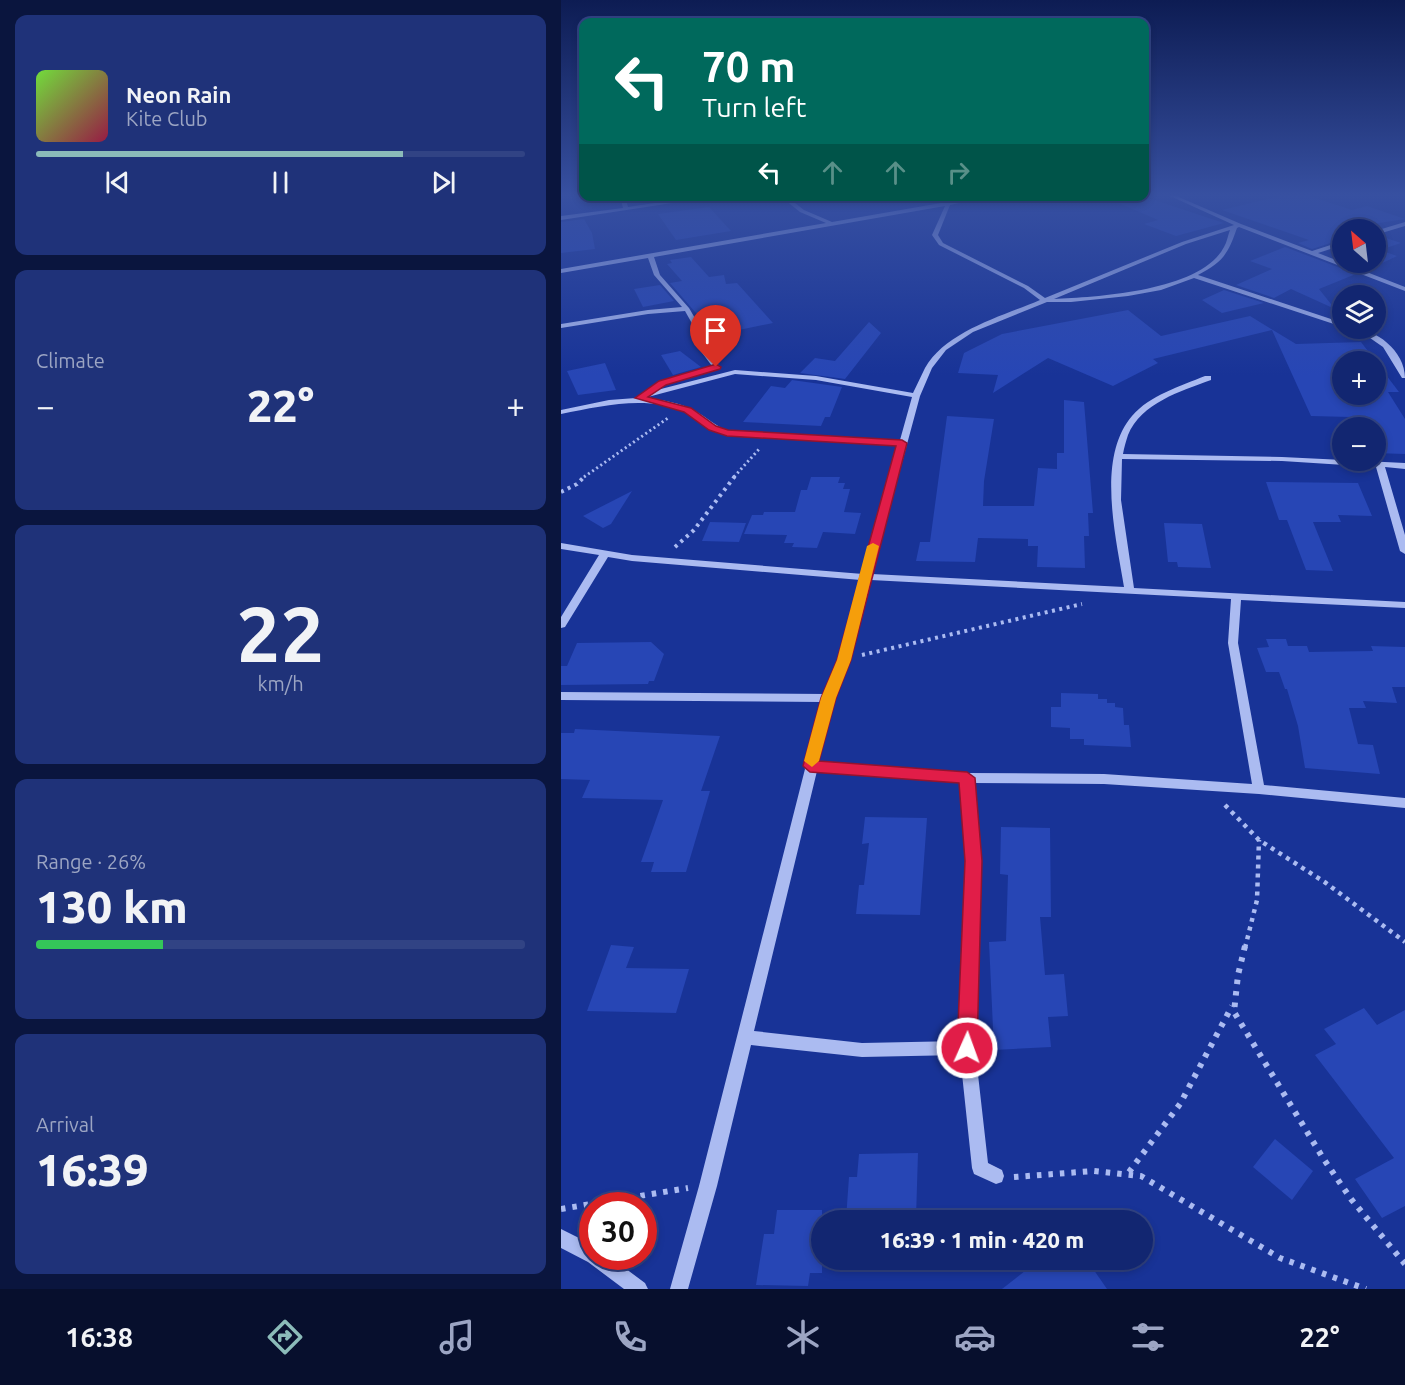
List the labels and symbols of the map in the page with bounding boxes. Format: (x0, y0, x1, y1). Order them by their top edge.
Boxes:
north arrow (1332, 219, 1386, 273)
pin (690, 305, 741, 367)
position arrow (935, 1016, 999, 1080)
speed limit sign: 30 (579, 1192, 657, 1270)

